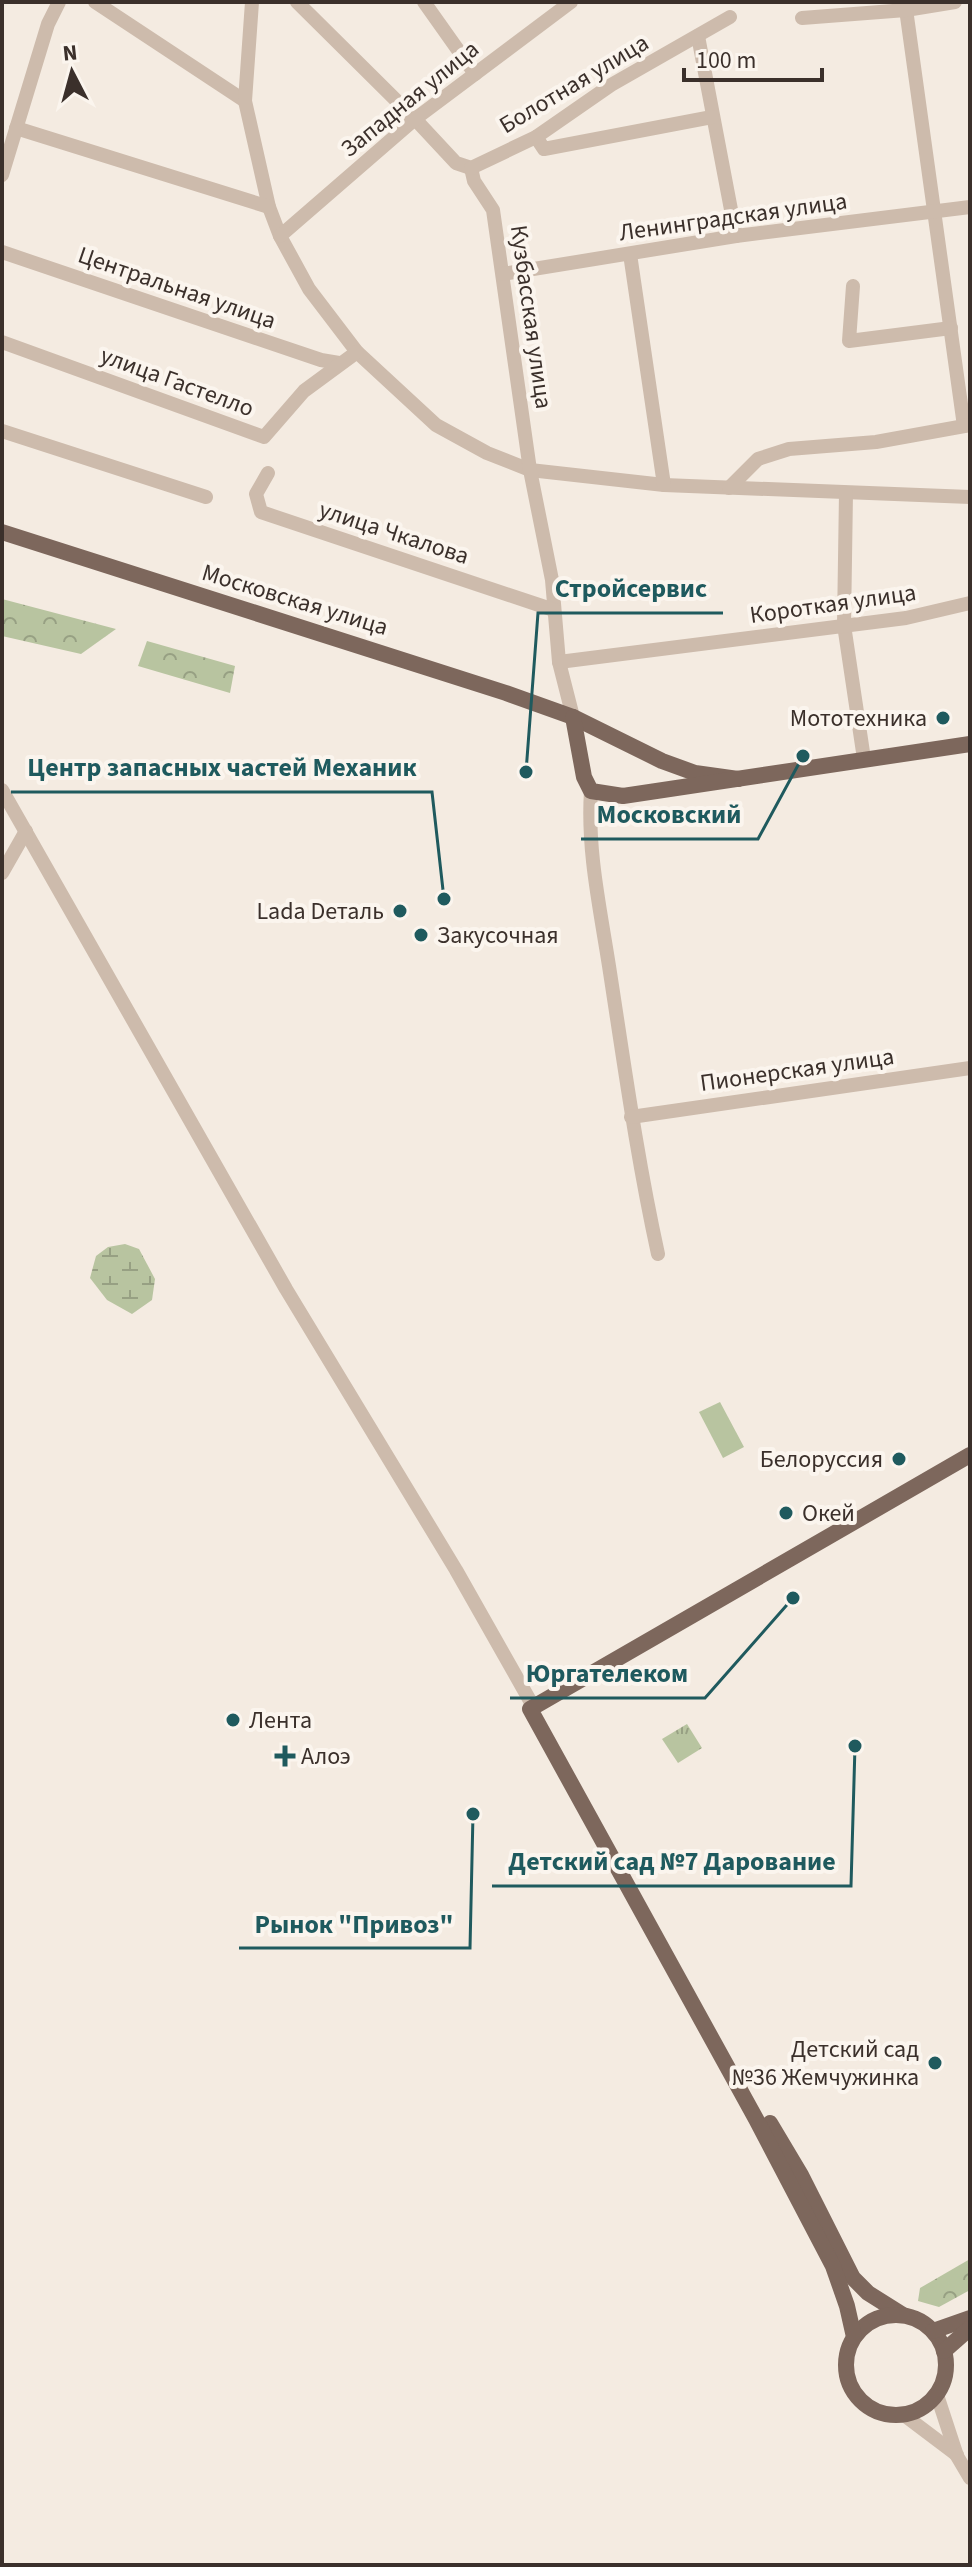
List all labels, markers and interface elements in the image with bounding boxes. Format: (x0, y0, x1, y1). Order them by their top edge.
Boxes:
street label: Болотная улица (493, 25, 655, 143)
north arrow (32, 32, 112, 112)
street label: Западная улица (333, 32, 487, 166)
scale bar (684, 32, 822, 82)
text: N (61, 36, 79, 70)
text: 100 m (696, 43, 756, 78)
street label: Ленинградская улица (617, 184, 849, 250)
street label: Кузбасская улица (501, 223, 561, 411)
street label: Центральная улица (73, 238, 281, 338)
street label: улица Гастелло (95, 338, 259, 426)
street label: улица Чкалова (314, 492, 474, 574)
street label: Московская улица (198, 555, 392, 645)
callout: Стройсервис (538, 563, 723, 613)
text: Стройсервис (555, 570, 707, 607)
street label: Короткая улица (748, 575, 918, 633)
place label: Мототехника (790, 701, 927, 736)
marker: Мототехника (934, 709, 952, 727)
callout: Центр запасных частей Механик (11, 742, 432, 792)
text: Центр запасных частей Механик (27, 749, 417, 786)
callout: Московский (581, 789, 758, 839)
text: Московский (597, 796, 741, 833)
place label: Lada Dеталь (256, 894, 384, 929)
marker: Lada Dеталь (391, 902, 409, 920)
place label: Закусочная (437, 918, 559, 953)
marker: Закусочная (412, 926, 430, 944)
street label: Пионерская улица (698, 1039, 896, 1101)
place label: Белоруссия (760, 1442, 883, 1477)
marker: Белоруссия (890, 1450, 908, 1468)
place label: Окей (802, 1496, 855, 1531)
marker: Окей (777, 1504, 795, 1522)
callout: Юргателеком (510, 1648, 705, 1698)
text: Юргателеком (526, 1655, 688, 1692)
place label: Лента (249, 1703, 312, 1738)
marker: Лента (224, 1711, 242, 1729)
place label: Алоэ (301, 1739, 351, 1774)
marker: Алоэ (276, 1747, 294, 1765)
callout: Детский сад №7 Дарование (492, 1836, 851, 1886)
text: Детский сад №7 Дарование (508, 1843, 836, 1880)
callout: Рынок "Привоз" (239, 1898, 470, 1948)
text: Рынок "Привоз" (255, 1906, 453, 1943)
place label: Детский сад №36 Жемчужинка (732, 2032, 919, 2095)
marker: Детский сад №36 Жемчужинка (926, 2054, 944, 2072)

